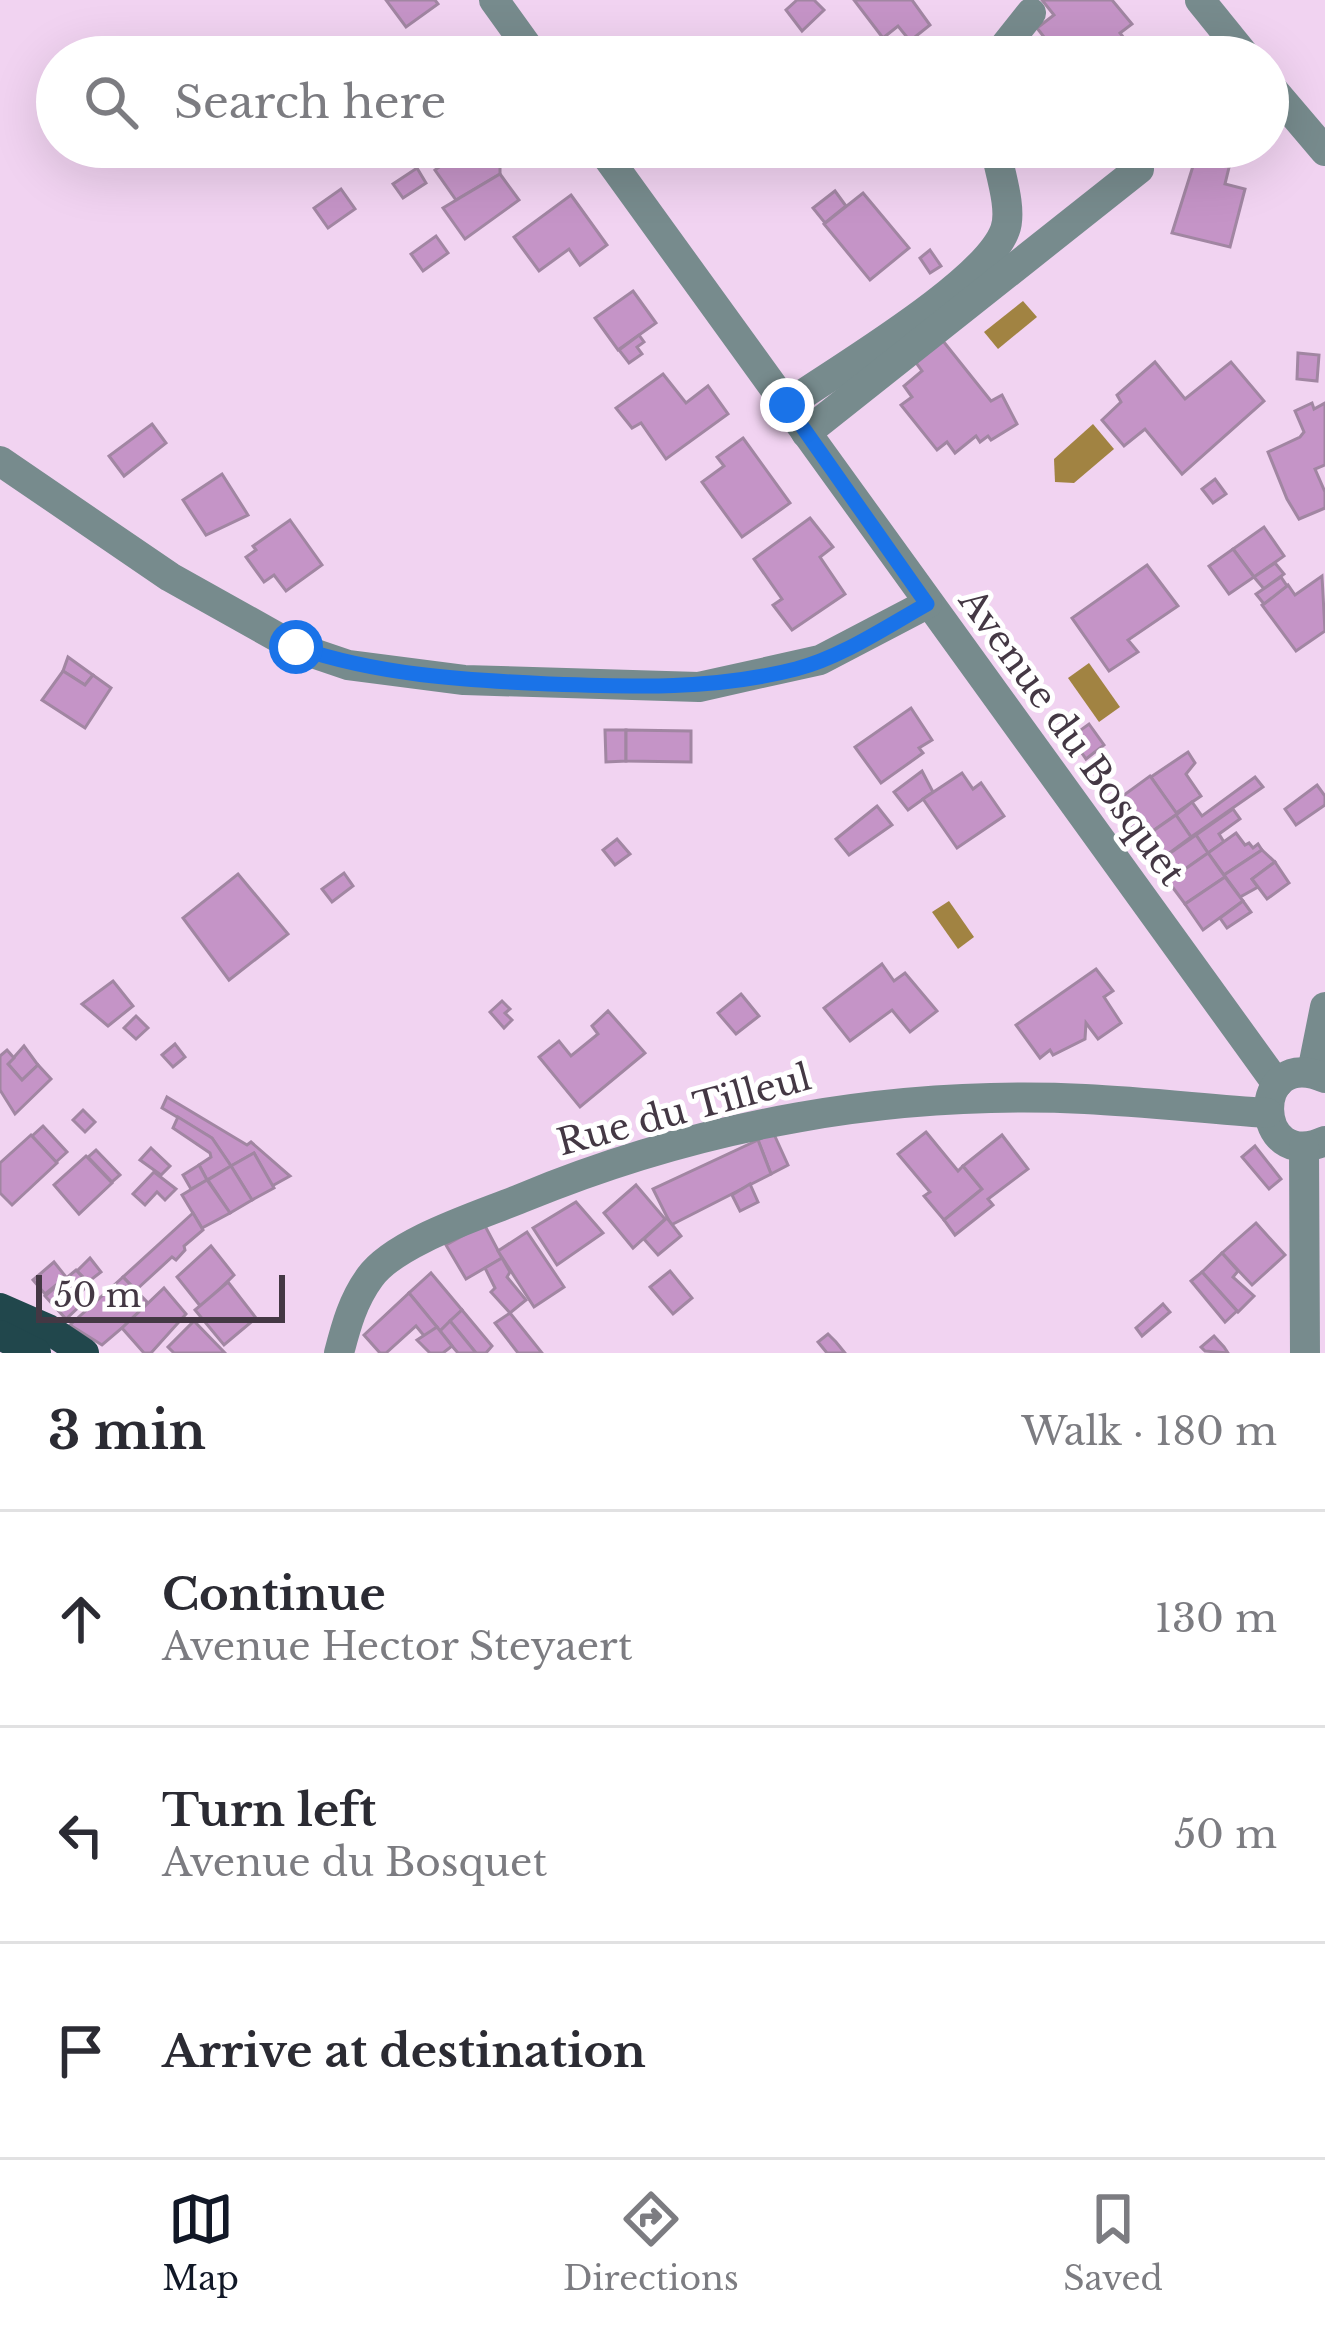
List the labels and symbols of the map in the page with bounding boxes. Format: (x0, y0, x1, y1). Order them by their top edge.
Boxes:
route end (760, 378, 814, 432)
street label: Avenue du Bosquet (949, 579, 1195, 894)
route start (269, 620, 323, 674)
street label: Rue du Tilleul (552, 1054, 816, 1166)
scale bar (36, 1269, 285, 1322)

